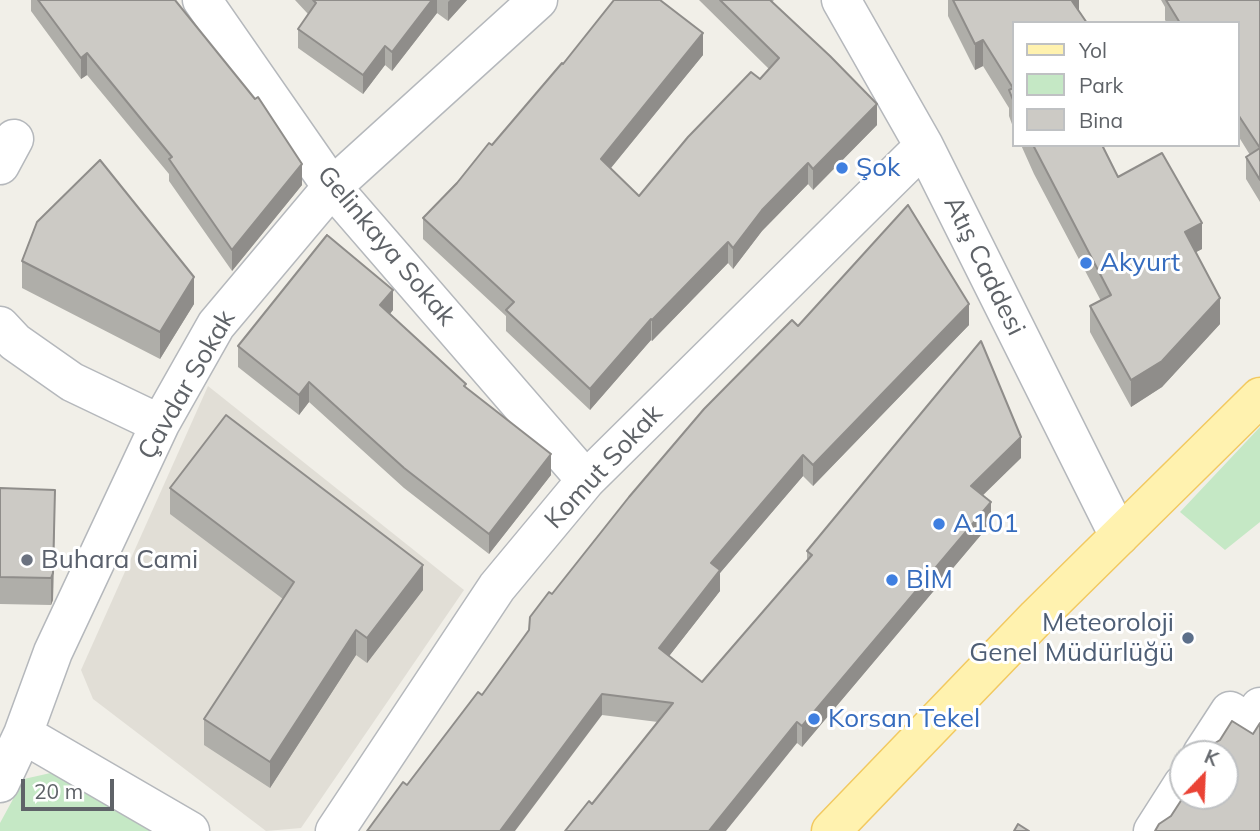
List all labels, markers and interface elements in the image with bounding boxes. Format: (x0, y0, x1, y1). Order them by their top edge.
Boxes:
legend (1012, 21, 1239, 147)
text: Yol (1079, 37, 1107, 63)
text: Park (1079, 72, 1123, 98)
text: Bina (1079, 107, 1123, 133)
place label: Şok (856, 152, 900, 184)
street label: Gelinkaya Sokak (310, 160, 462, 332)
marker: Şok (834, 160, 850, 176)
street label: Atış Caddesi (937, 191, 1031, 341)
place label: Akyurt (1100, 247, 1180, 279)
marker: Akyurt (1078, 255, 1094, 271)
street label: Çavdar Sokak (132, 305, 242, 465)
street label: Komut Sokak (539, 399, 669, 535)
place label: A101 (953, 508, 1019, 540)
marker: A101 (931, 516, 947, 532)
place label: Buhara Cami (41, 544, 198, 576)
marker: Buhara Cami (19, 552, 35, 568)
place label: BİM (906, 564, 953, 596)
marker: BİM (884, 572, 900, 588)
place label: Meteoroloji Genel Müdürlüğü (969, 607, 1174, 668)
marker: Meteoroloji Genel Müdürlüğü (1180, 630, 1196, 646)
place label: Korsan Tekel (828, 703, 980, 735)
marker: Korsan Tekel (806, 711, 822, 727)
north arrow (1169, 740, 1239, 810)
text: K (1201, 744, 1222, 771)
scale bar (24, 764, 117, 808)
text: 20 m (34, 778, 83, 804)

